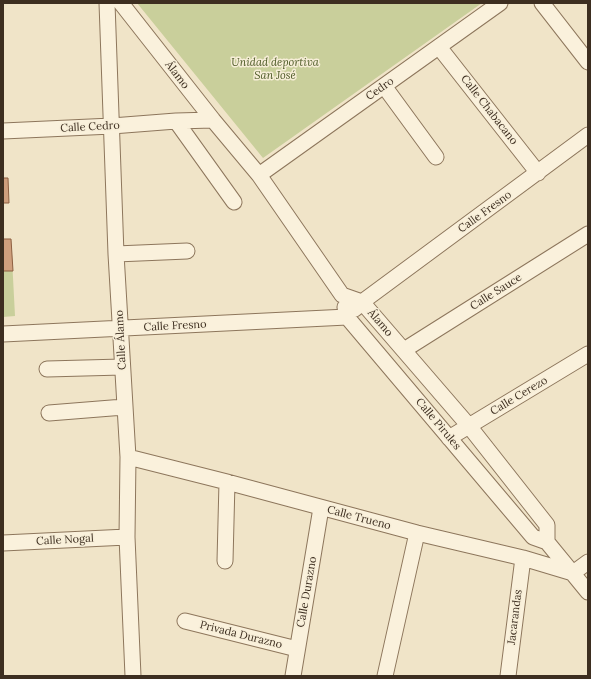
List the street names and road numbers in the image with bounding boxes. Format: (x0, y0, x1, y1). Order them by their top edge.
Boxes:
street label: Álamo (162, 58, 192, 92)
street label: Calle Chabacano (458, 73, 520, 147)
street label: Cedro (363, 75, 397, 103)
street label: Calle Cedro (60, 119, 120, 135)
street label: Calle Fresno (456, 188, 514, 236)
street label: Calle Sauce (468, 271, 524, 313)
street label: Álamo (365, 307, 395, 339)
street label: Calle Álamo (113, 310, 129, 370)
street label: Calle Fresno (143, 318, 207, 334)
street label: Calle Cerezo (488, 374, 550, 418)
street label: Calle Pirules (413, 395, 463, 453)
street label: Calle Trueno (326, 503, 392, 533)
street label: Calle Nogal (36, 532, 94, 548)
street label: Calle Durazno (294, 555, 320, 629)
street label: Jacarandas (505, 589, 525, 645)
street label: Privada Durazno (198, 618, 284, 652)

